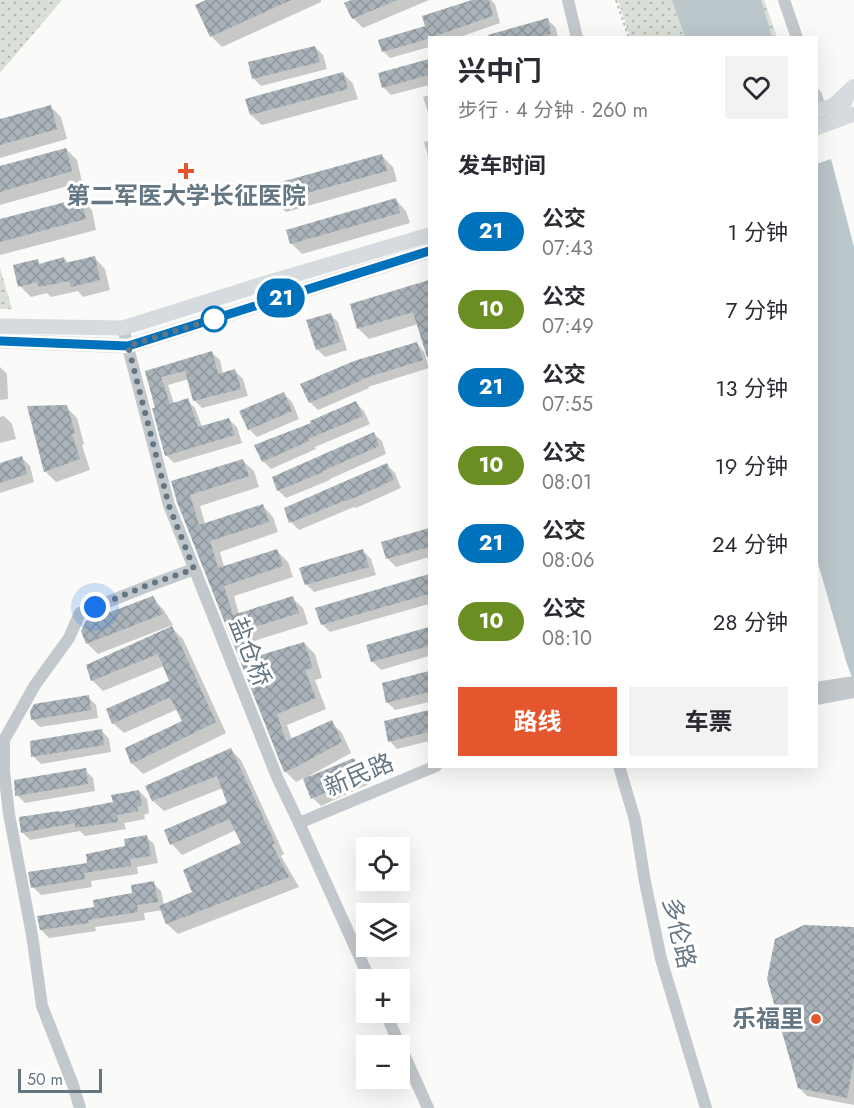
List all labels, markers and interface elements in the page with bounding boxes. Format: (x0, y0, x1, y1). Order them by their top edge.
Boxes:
text: 兴中门 (458, 51, 542, 92)
button: heart (725, 56, 788, 119)
text: 步行 · 4 分钟 · 260 m (458, 96, 648, 125)
text: 发车时间 (458, 149, 546, 181)
marker: 第二军医大学长征医院 (177, 162, 195, 180)
place label: 第二军医大学长征医院 (66, 178, 306, 213)
text: 公交 (542, 202, 586, 234)
text: 21 (479, 216, 503, 246)
text: 1 分钟 (727, 216, 788, 248)
text: 07:43 (542, 234, 593, 263)
line badge: 21 (254, 278, 308, 318)
text: 公交 (542, 280, 586, 312)
text: 21 (269, 283, 293, 313)
text: 10 (479, 294, 503, 324)
text: 7 分钟 (726, 294, 788, 326)
unlabelled marker (201, 306, 227, 332)
text: 07:49 (542, 312, 594, 341)
text: 公交 (542, 358, 586, 390)
text: 21 (479, 372, 503, 402)
text: 13 分钟 (715, 372, 788, 404)
text: 07:55 (542, 390, 593, 419)
text: 公交 (542, 436, 586, 468)
text: 10 (479, 450, 503, 480)
text: 19 分钟 (715, 450, 788, 482)
text: 08:01 (542, 468, 592, 497)
text: 公交 (542, 514, 586, 546)
text: 21 (479, 528, 503, 558)
text: 24 分钟 (712, 528, 788, 560)
text: 08:06 (542, 546, 594, 575)
your location (80, 592, 110, 622)
text: 公交 (542, 592, 586, 624)
text: 10 (479, 606, 503, 636)
text: 28 分钟 (713, 606, 788, 638)
street label: 盐仓桥 (221, 612, 280, 692)
text: 08:10 (542, 624, 592, 653)
button: 路线 (458, 687, 617, 756)
button: 车票 (629, 687, 788, 756)
street label: 新民路 (319, 744, 399, 805)
map controls (356, 837, 410, 1089)
button: locate (356, 837, 410, 891)
street label: 多伦路 (654, 894, 705, 972)
button: layers (356, 903, 410, 957)
button: + (356, 969, 410, 1023)
place label: 乐福里 (732, 1001, 804, 1036)
marker: 乐福里 (809, 1012, 823, 1026)
button: − (356, 1035, 410, 1089)
scale bar (18, 1066, 102, 1094)
text: 50 m (27, 1068, 63, 1091)

